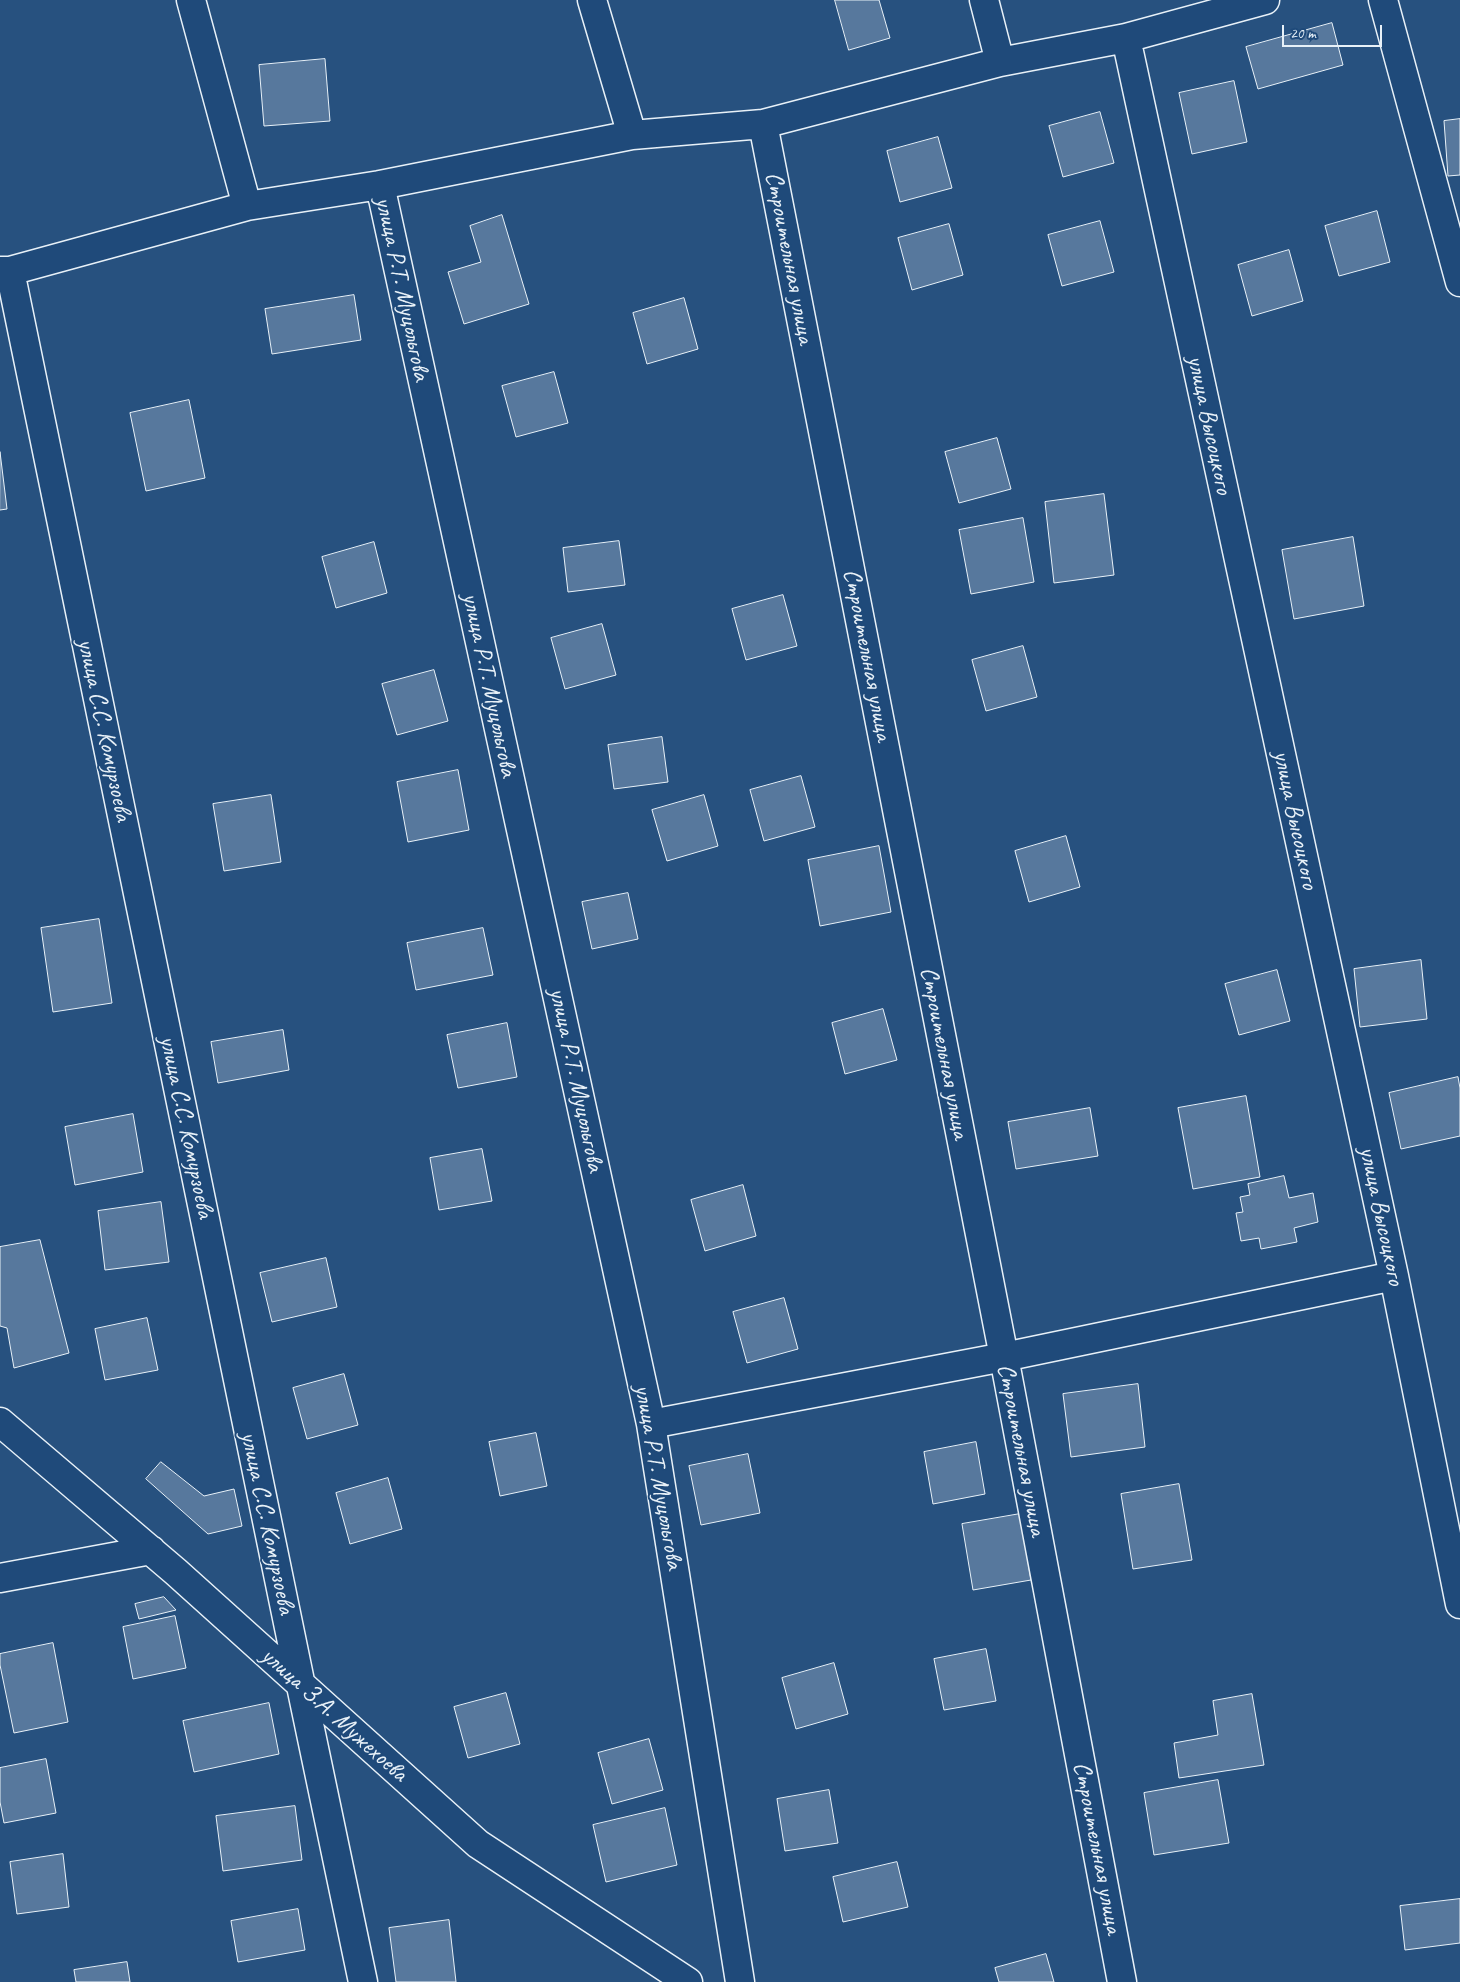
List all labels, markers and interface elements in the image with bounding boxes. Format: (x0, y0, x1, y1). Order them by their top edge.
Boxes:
scale bar (1285, 15, 1385, 47)
text: 20 m (1290, 24, 1316, 43)
street label: Строительная улица (758, 169, 820, 347)
street label: улица Р.Т. Муцольгова (368, 194, 436, 384)
street label: улица Высоцкого (1180, 353, 1238, 497)
street label: Строительная улица (836, 566, 898, 744)
street label: улица Р.Т. Муцольгова (455, 590, 523, 780)
street label: улица С.С. Комурзоева (70, 636, 138, 824)
street label: улица Высоцкого (1266, 748, 1324, 892)
street label: Строительная улица (913, 964, 975, 1142)
street label: улица Р.Т. Муцольгова (542, 985, 610, 1175)
street label: улица С.С. Комурзоева (152, 1033, 220, 1221)
street label: улица Высоцкого (1352, 1144, 1410, 1288)
street label: Строительная улица (990, 1361, 1052, 1539)
street label: улица Р.Т. Муцольгова (627, 1382, 689, 1572)
street label: улица С.С. Комурзоева (233, 1429, 301, 1617)
street label: улица З.А. Мужехоева (254, 1641, 414, 1789)
street label: Строительная улица (1066, 1759, 1128, 1937)

